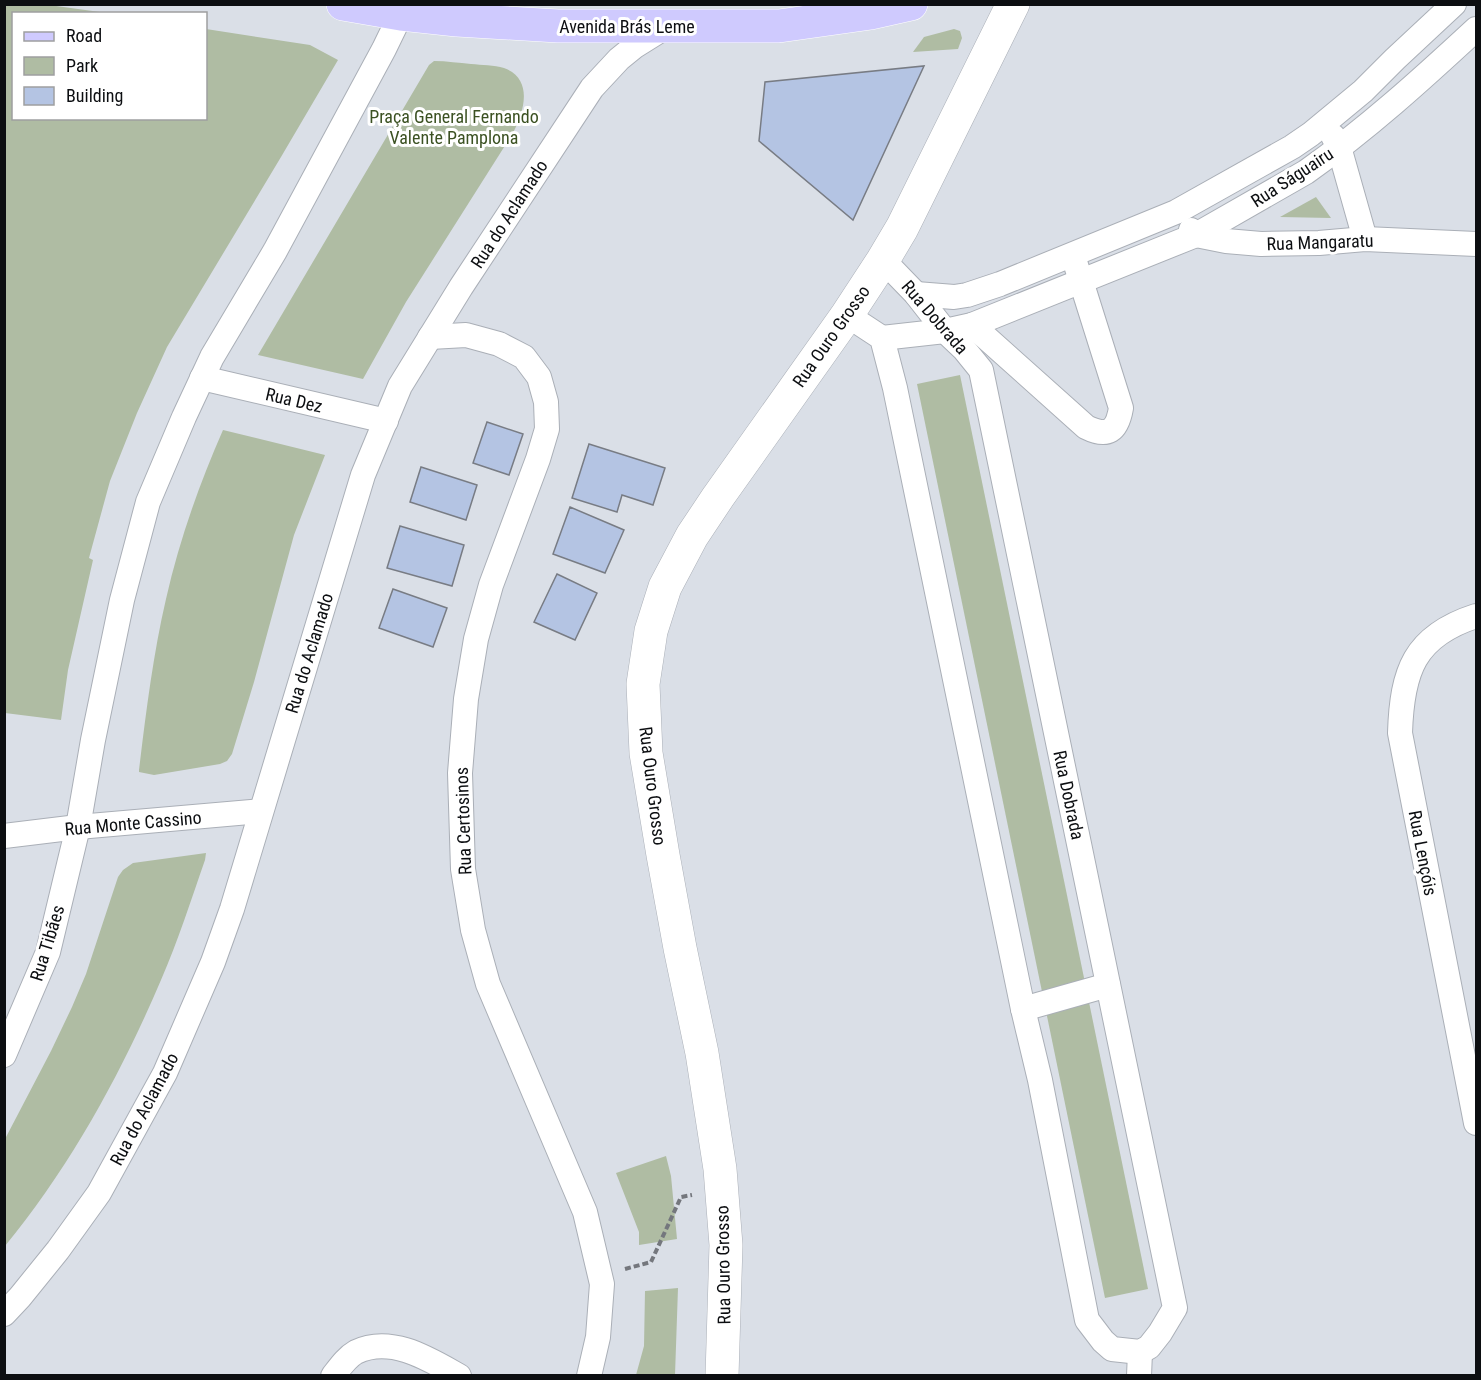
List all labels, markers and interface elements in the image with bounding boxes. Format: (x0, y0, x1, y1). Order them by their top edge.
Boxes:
legend (12, 12, 207, 120)
street label: Avenida Brás Leme (559, 16, 695, 37)
text: Road (66, 25, 102, 46)
text: Park (66, 55, 98, 76)
text: Building (66, 85, 123, 106)
park label: Praça General Fernando Valente Pamplona (369, 106, 539, 148)
street label: Rua Ságuairu (1247, 143, 1337, 211)
street label: Rua do Aclamado (466, 156, 552, 272)
street label: Rua Mangaratu (1266, 230, 1374, 254)
street label: Rua Dobrada (897, 276, 973, 358)
street label: Rua Ouro Grosso (788, 281, 874, 391)
street label: Rua Dez (264, 383, 325, 417)
street label: Rua do Aclamado (281, 590, 337, 716)
street label: Rua Ouro Grosso (635, 725, 671, 847)
street label: Rua Dobrada (1049, 749, 1089, 841)
street label: Rua Certosinos (451, 767, 475, 875)
street label: Rua Monte Cassino (64, 807, 202, 839)
street label: Rua Lençóis (1404, 809, 1442, 897)
street label: Rua Tibães (26, 902, 68, 984)
street label: Rua do Aclamado (105, 1049, 183, 1169)
street label: Rua Ouro Grosso (711, 1205, 735, 1325)

